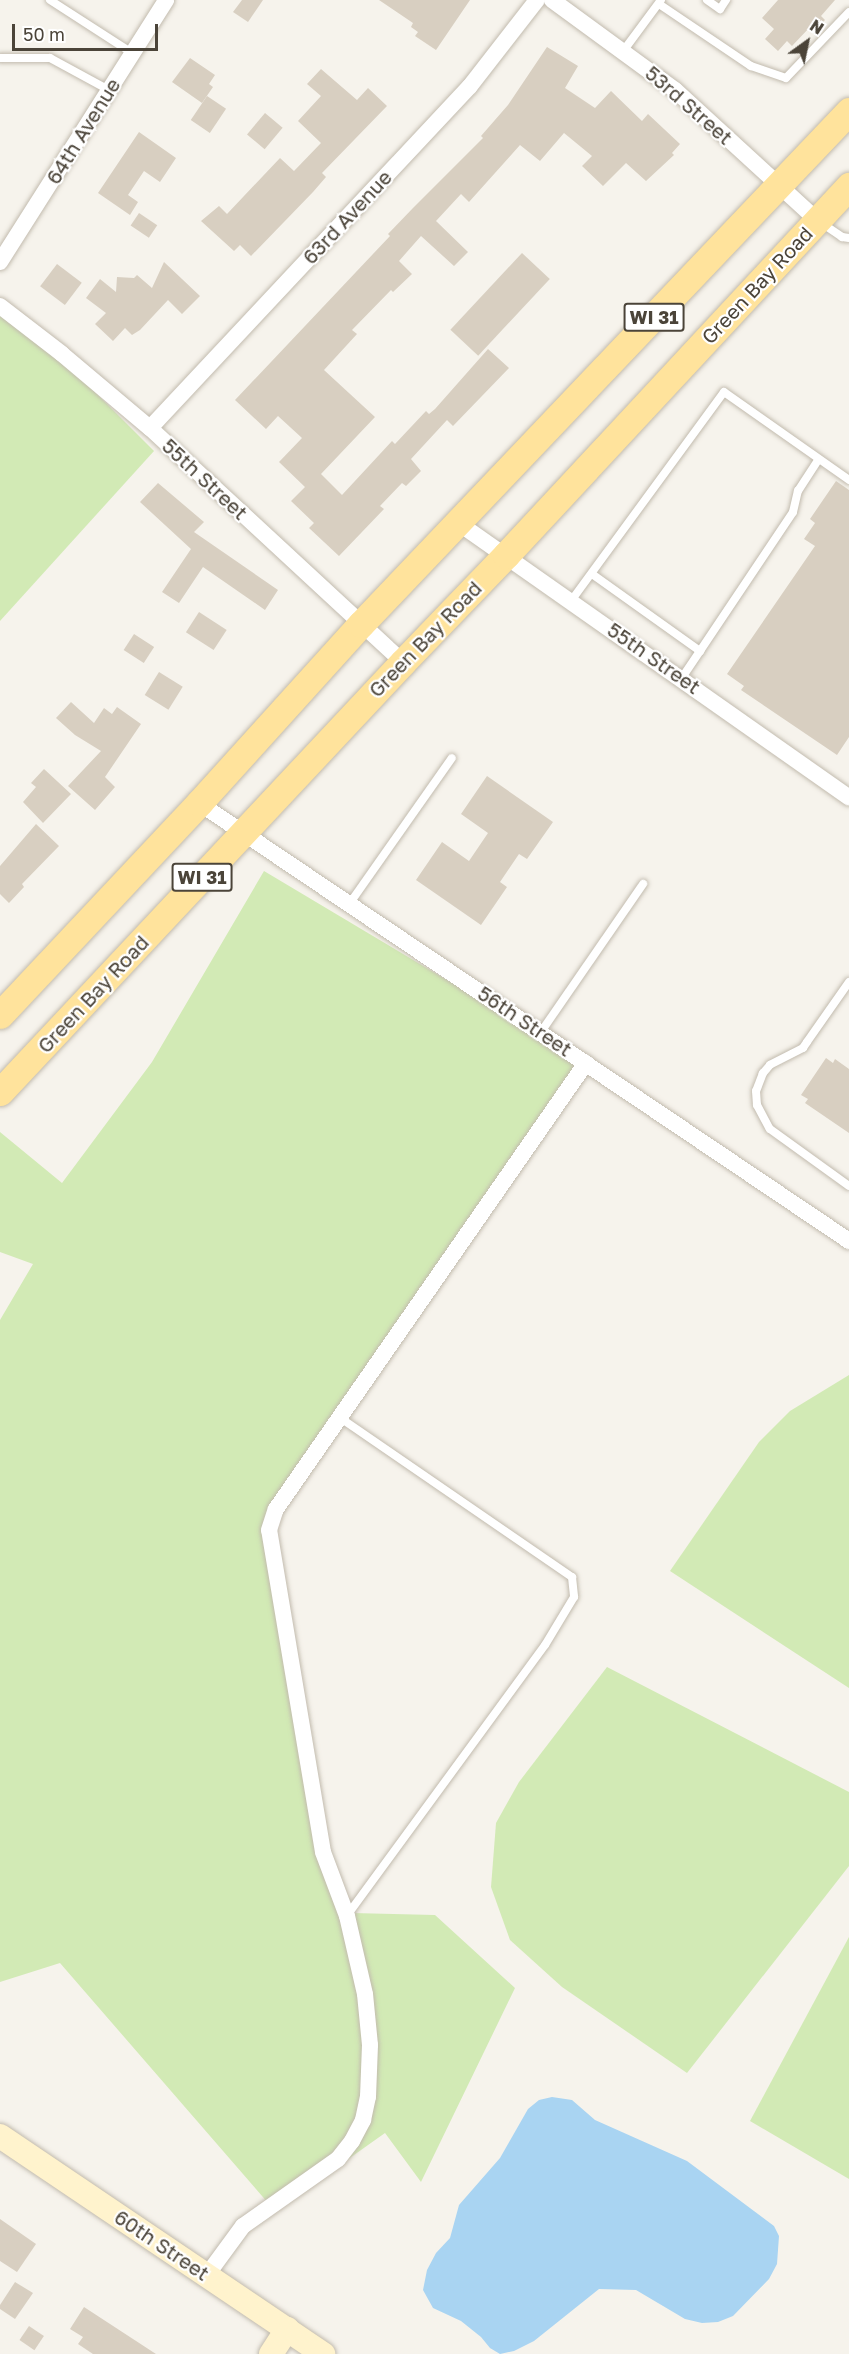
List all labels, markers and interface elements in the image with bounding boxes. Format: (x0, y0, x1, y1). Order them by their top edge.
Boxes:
scale bar (15, 12, 160, 50)
north arrow (777, 12, 837, 72)
text: N (806, 15, 827, 39)
text: 50 m (23, 23, 65, 45)
street label: 53rd Street (641, 61, 737, 149)
street label: 64th Avenue (41, 74, 125, 188)
street label: 63rd Avenue (298, 165, 396, 269)
street label: Green Bay Road (696, 221, 818, 349)
road number: WI 31 (622, 302, 686, 332)
street label: 55th Street (157, 433, 253, 525)
street label: Green Bay Road (364, 576, 486, 702)
street label: 55th Street (603, 617, 705, 699)
road number: WI 31 (170, 862, 234, 892)
street label: Green Bay Road (32, 930, 154, 1058)
street label: 56th Street (473, 981, 577, 1061)
street label: 60th Street (110, 2205, 214, 2285)

